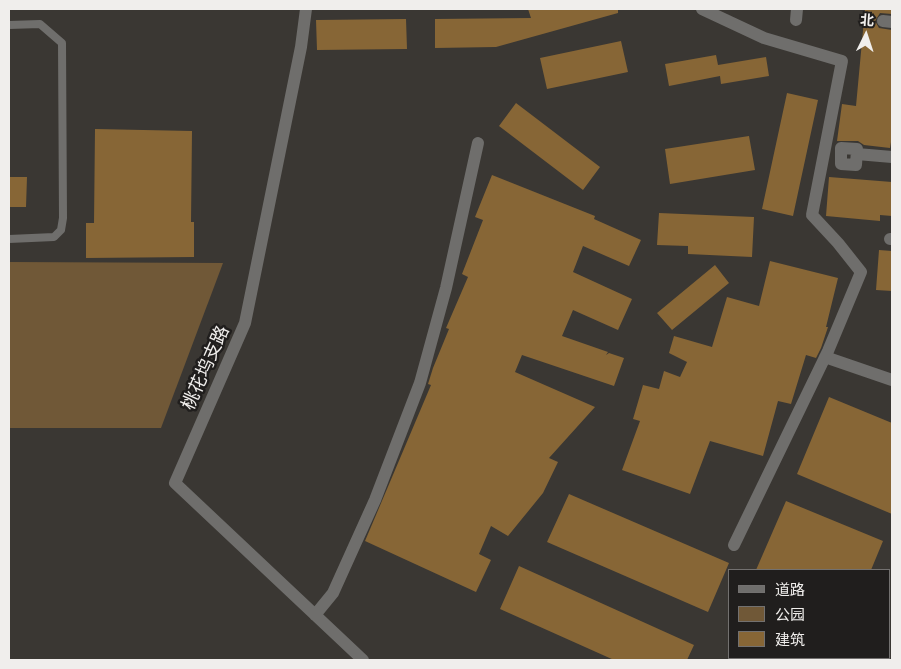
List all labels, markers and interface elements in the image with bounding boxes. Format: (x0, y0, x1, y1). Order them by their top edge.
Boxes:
north arrow (841, 10, 891, 60)
text: 北 (859, 10, 875, 30)
street label: 桃花坞支路 (178, 322, 234, 414)
legend (728, 569, 891, 659)
text: 道路 (775, 579, 805, 599)
text: 公园 (775, 604, 805, 624)
text: 建筑 (775, 629, 805, 649)

